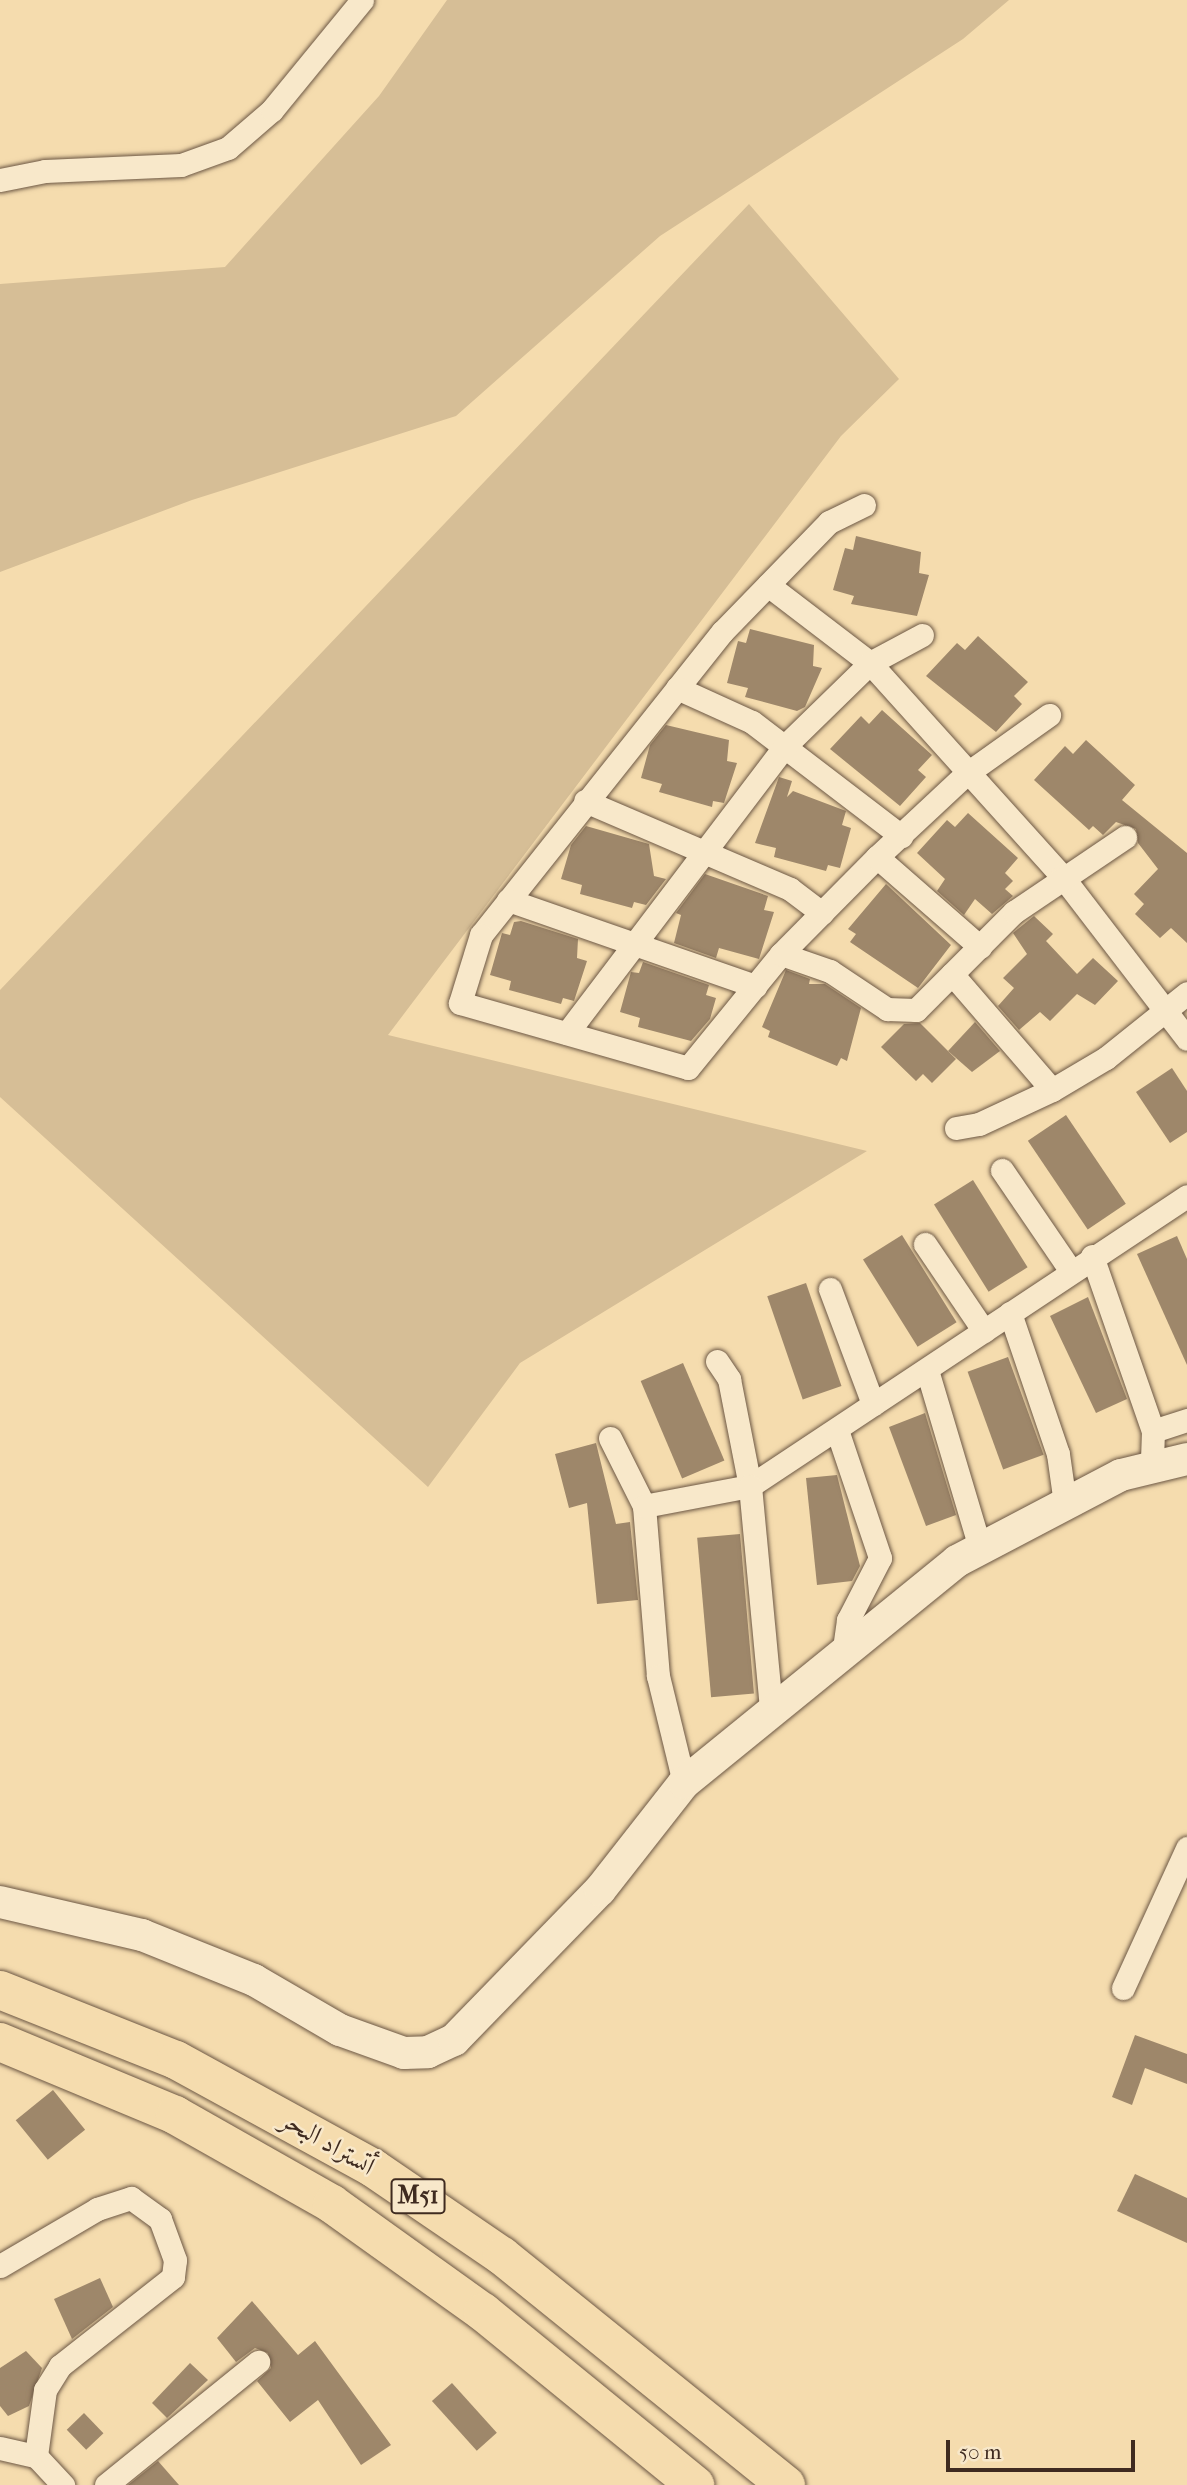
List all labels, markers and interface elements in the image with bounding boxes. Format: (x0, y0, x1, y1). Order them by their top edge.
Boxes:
street label: أتستراد البحر (276, 2104, 380, 2182)
road number: M51 (390, 2176, 446, 2216)
scale bar (949, 2426, 1138, 2470)
text: 50 m (959, 2440, 1002, 2464)

